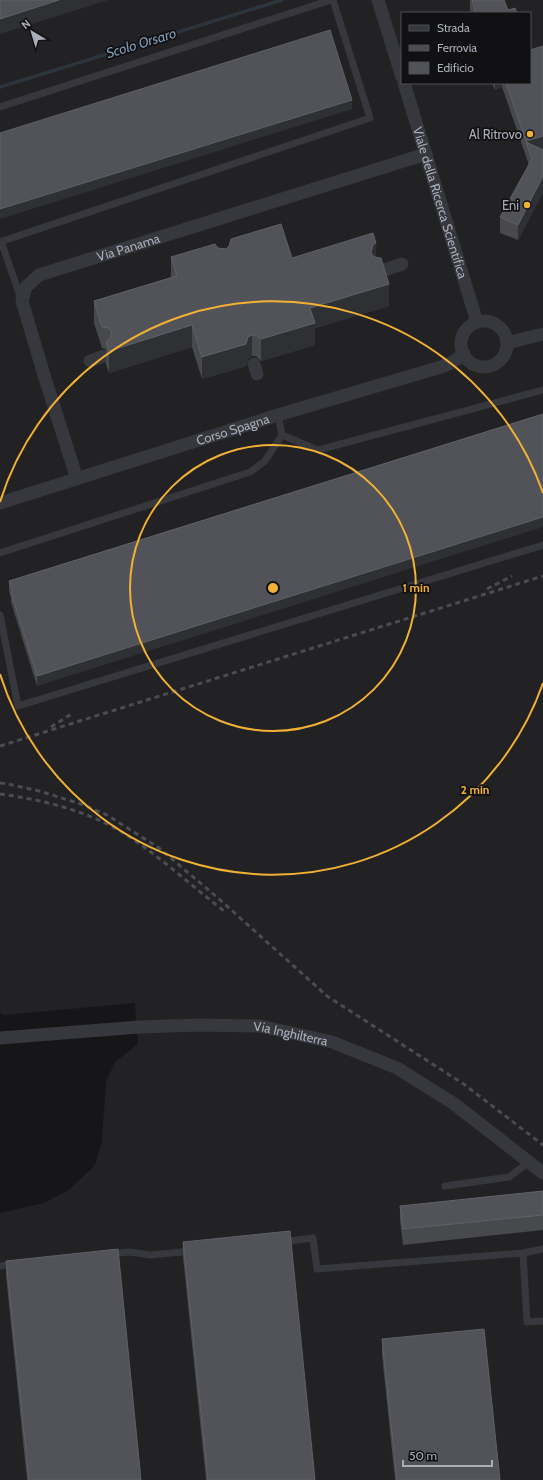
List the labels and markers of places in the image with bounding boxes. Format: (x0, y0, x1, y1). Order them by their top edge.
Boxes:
place label: Al Ritrovo (469, 126, 522, 142)
marker: Al Ritrovo (525, 129, 535, 139)
place label: Eni (502, 197, 519, 213)
marker: Eni (522, 200, 532, 210)
centre of rings (266, 581, 280, 595)

